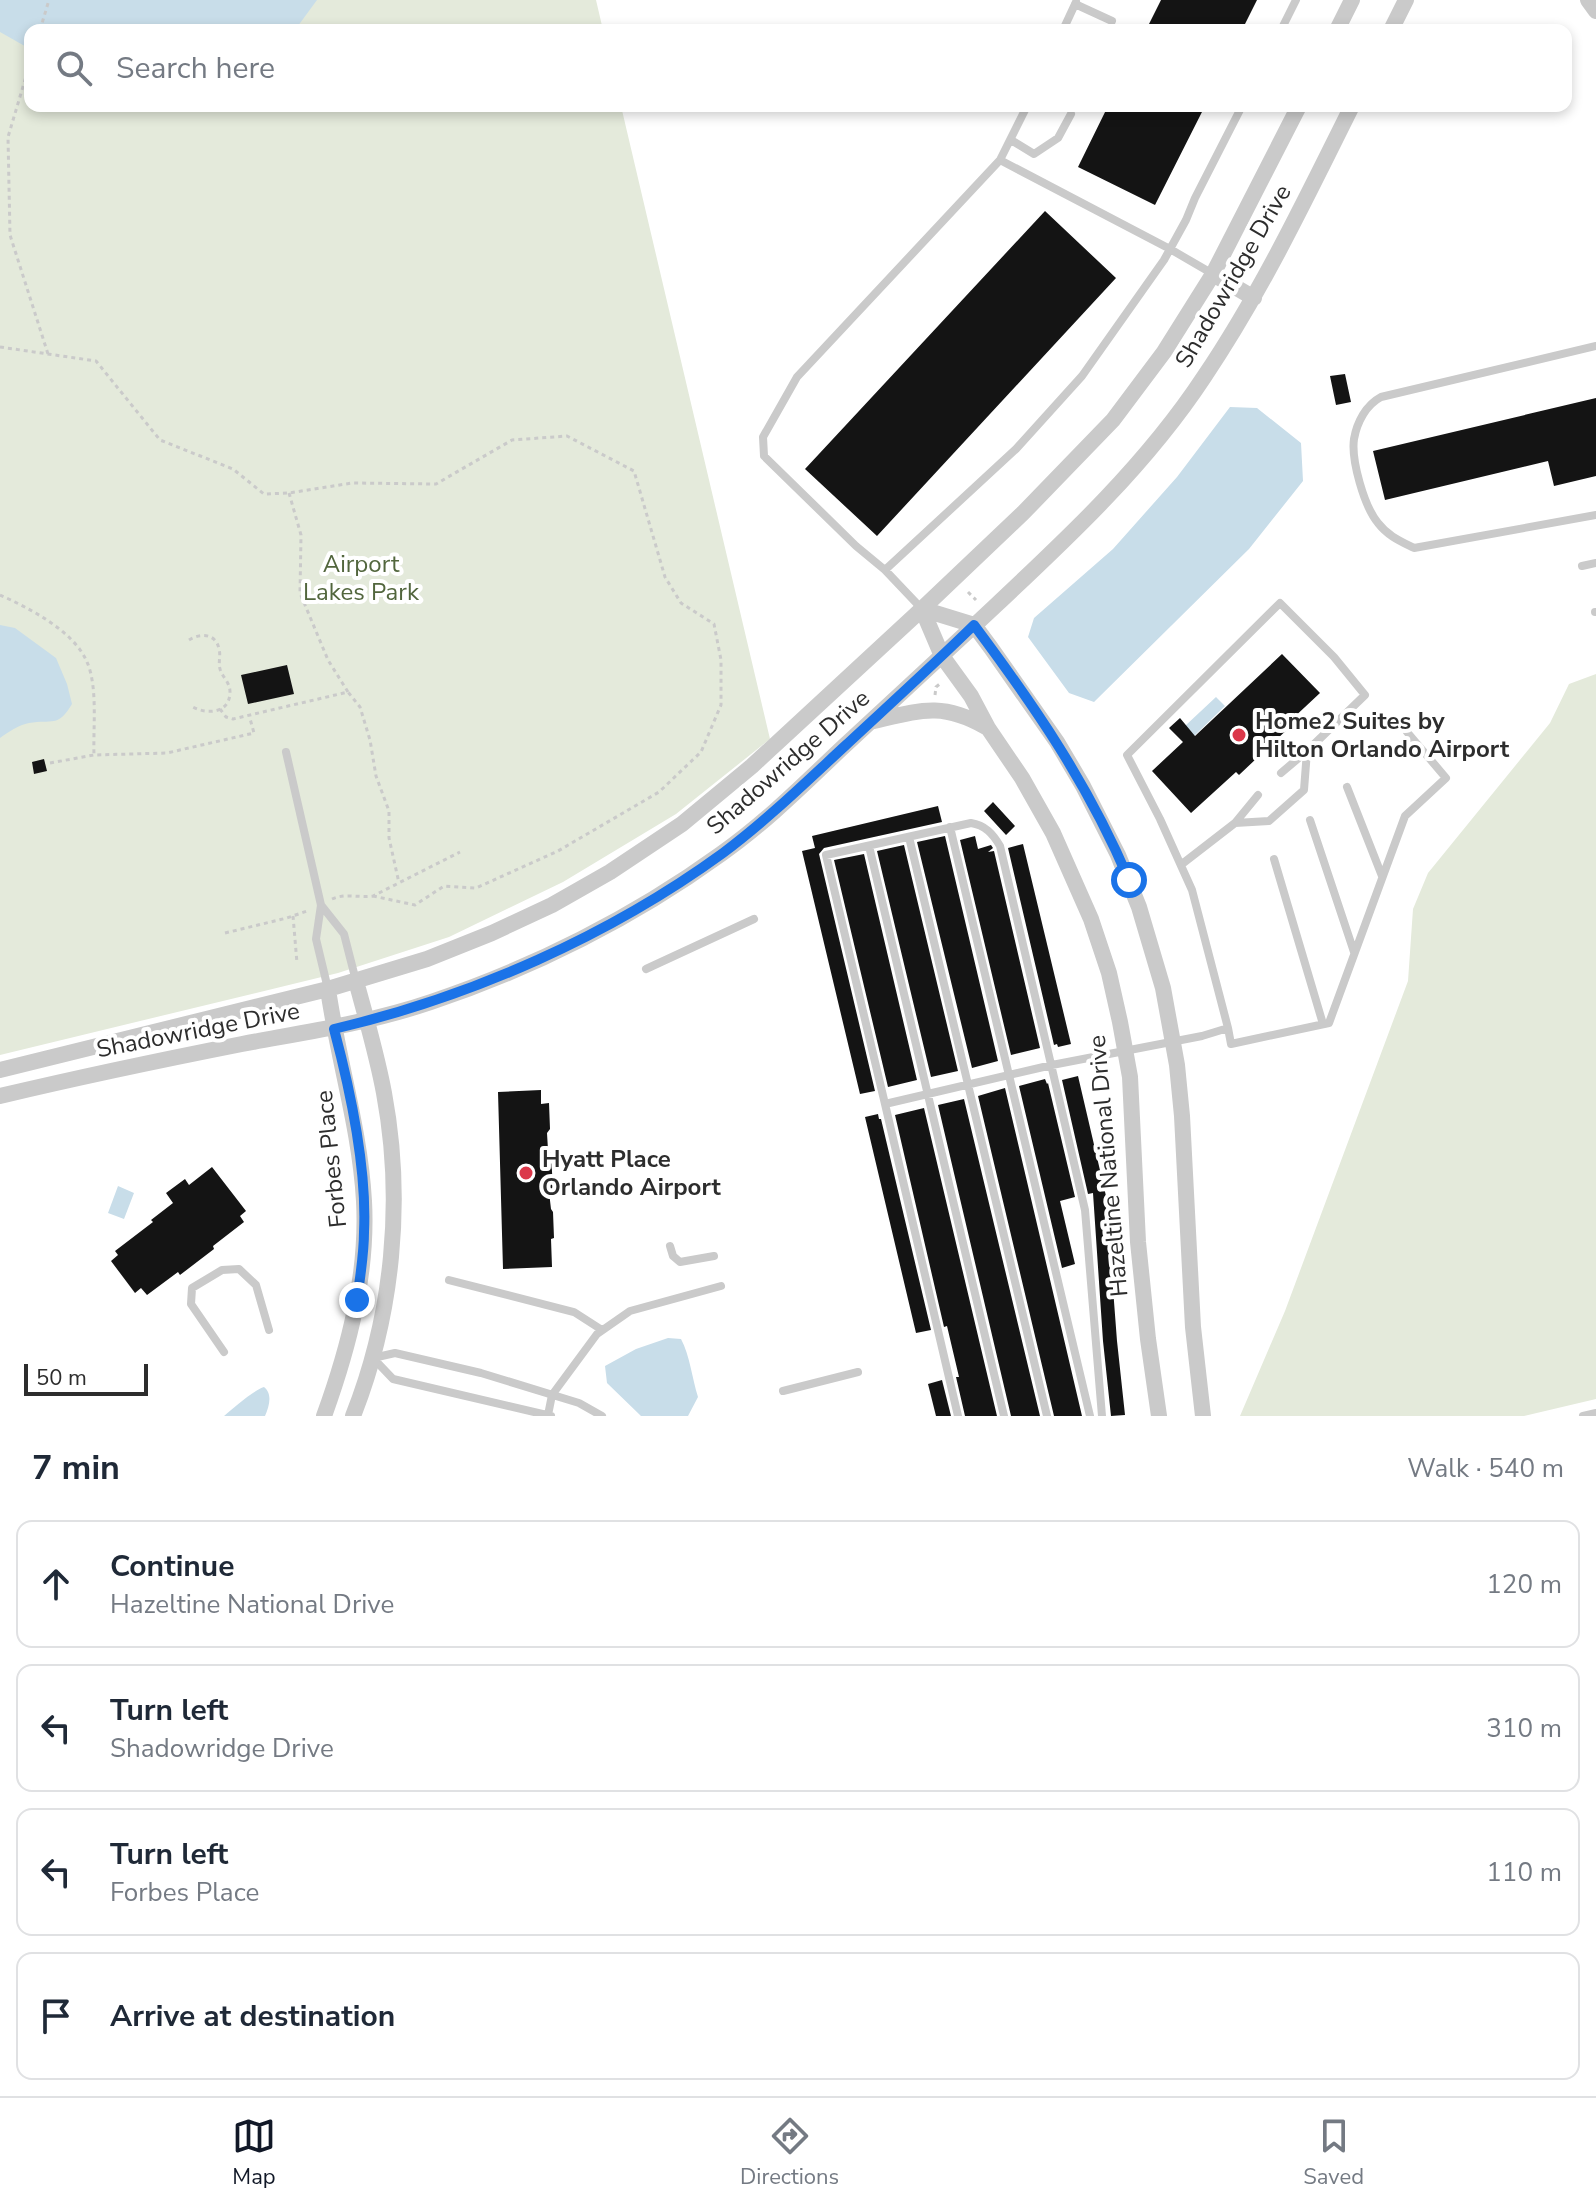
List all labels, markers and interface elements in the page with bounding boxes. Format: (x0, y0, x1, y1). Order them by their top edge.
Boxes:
search box (24, 24, 1572, 112)
icon: search (52, 46, 96, 90)
text: Search here (116, 48, 275, 89)
street label: Shadowridge Drive (1168, 179, 1298, 373)
park label: Airport Lakes Park (303, 548, 420, 608)
street label: Shadowridge Drive (700, 682, 876, 842)
place label: Home2 Suites by Hilton Orlando Airport (1255, 705, 1510, 765)
marker: Home2 Suites by Hilton Orlando Airport (1230, 726, 1248, 744)
route start (1111, 862, 1147, 898)
street label: Shadowridge Drive (94, 995, 302, 1065)
street label: Hazeltine National Drive (1081, 1034, 1135, 1298)
street label: Forbes Place (308, 1089, 354, 1229)
place label: Hyatt Place Orlando Airport (542, 1143, 721, 1203)
marker: Hyatt Place Orlando Airport (517, 1164, 535, 1182)
route end (339, 1282, 375, 1318)
scale bar (24, 1360, 148, 1396)
text: 50 m (36, 1363, 87, 1393)
text: 7 min (32, 1445, 120, 1491)
text: Walk · 540 m (1407, 1451, 1564, 1486)
text: Continue (110, 1546, 235, 1587)
icon: ahead (34, 1562, 78, 1606)
text: 120 m (1486, 1567, 1562, 1602)
text: Hazeltine National Drive (110, 1587, 394, 1622)
text: Turn left (110, 1690, 228, 1731)
icon: left (34, 1706, 78, 1750)
text: 310 m (1486, 1711, 1562, 1746)
text: Shadowridge Drive (110, 1731, 334, 1766)
text: Turn left (110, 1834, 228, 1875)
icon: left (34, 1850, 78, 1894)
text: 110 m (1486, 1855, 1562, 1890)
text: Forbes Place (110, 1875, 259, 1910)
icon: arrive (34, 1994, 78, 2038)
text: Arrive at destination (110, 1996, 395, 2037)
tab: Map (232, 2114, 276, 2192)
tab: Directions (740, 2114, 839, 2192)
tab: Saved (1303, 2114, 1364, 2192)

